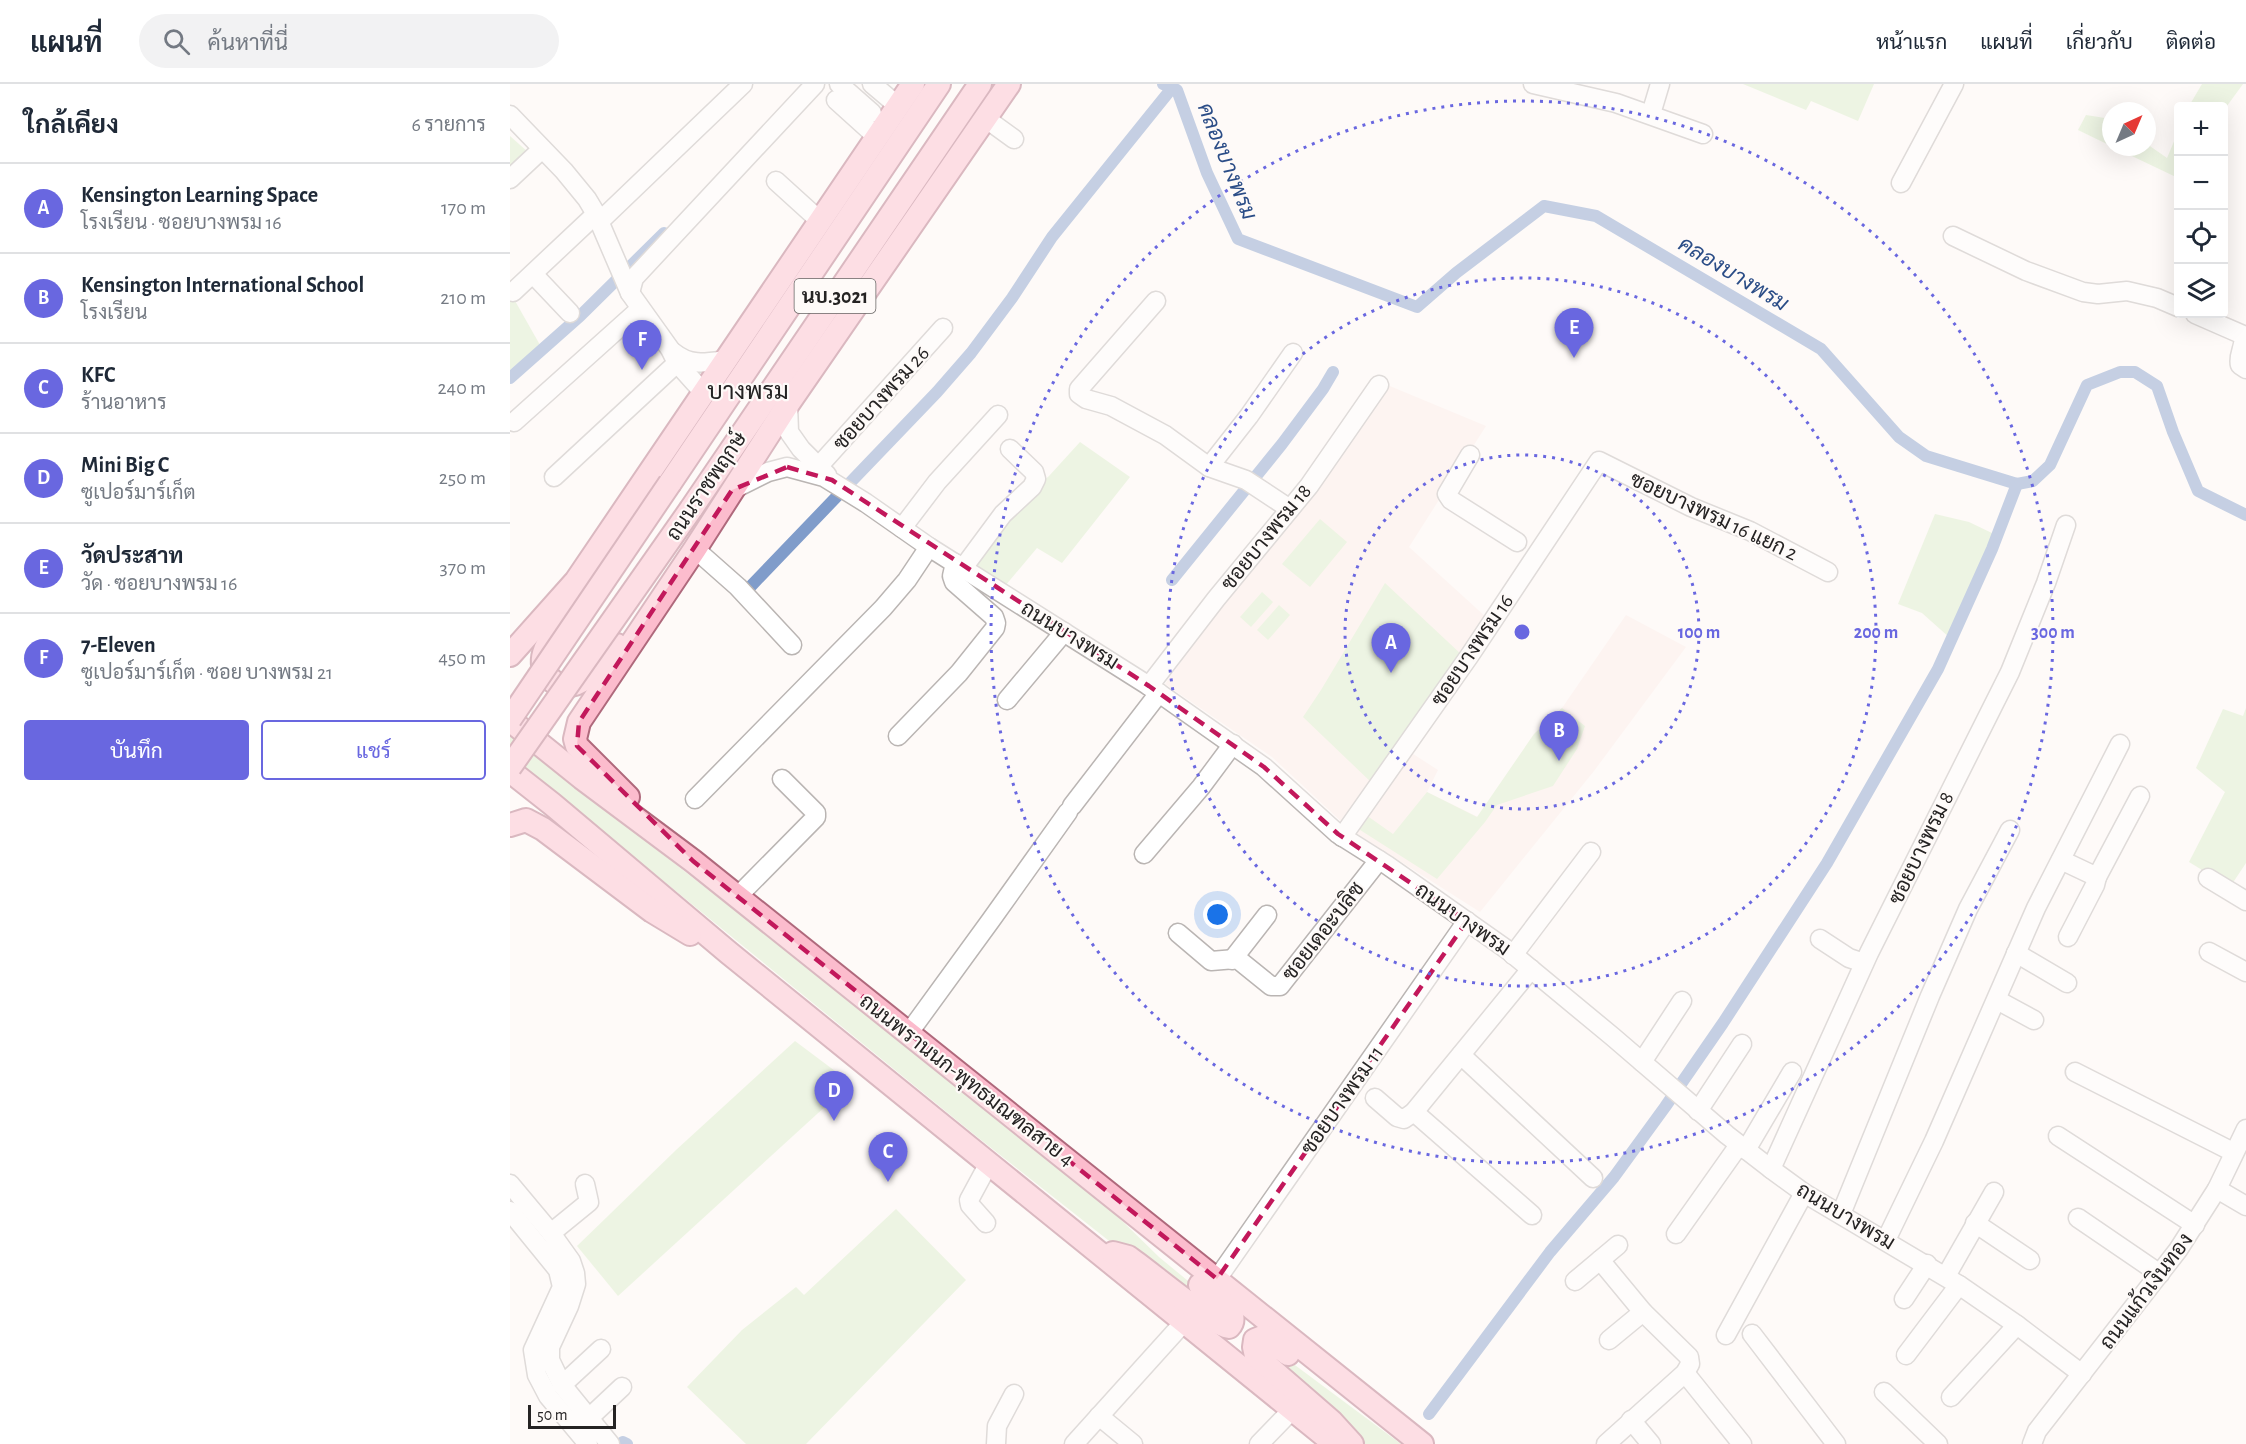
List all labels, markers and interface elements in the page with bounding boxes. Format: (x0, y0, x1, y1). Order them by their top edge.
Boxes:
search box (139, 14, 559, 68)
icon: search (160, 25, 193, 58)
text: แผนที่ (30, 30, 103, 58)
text: ค้นหาที่นี่ (208, 32, 288, 54)
text: หน้าแรก (1876, 32, 1947, 53)
text: แผนที่ (1980, 32, 2033, 53)
text: เกี่ยวกับ (2066, 32, 2133, 53)
text: ติดต่อ (2166, 32, 2216, 53)
water label: คลองบางพรม (1194, 100, 1261, 223)
north arrow (2102, 102, 2156, 156)
map controls (2174, 102, 2228, 318)
button: + (2174, 102, 2228, 156)
text: ใกล้เคียง (24, 112, 119, 138)
text: 6 รายการ (412, 115, 486, 135)
button: − (2174, 156, 2228, 210)
text: Kensington Learning Space (81, 184, 318, 206)
text: A (38, 198, 50, 218)
text: 170 m (441, 198, 486, 218)
button: locate (2174, 210, 2228, 264)
text: โรงเรียน · ซอยบางพรม 16 (81, 213, 282, 233)
water label: คลองบางพรม (1675, 233, 1793, 315)
button: layers (2174, 264, 2228, 318)
text: Kensington International School (81, 274, 364, 296)
road number: นบ.3021 (794, 279, 876, 313)
text: B (38, 288, 49, 308)
text: 210 m (440, 288, 486, 308)
text: โรงเรียน (81, 303, 147, 323)
pin: E (1554, 308, 1594, 358)
pin: F (622, 320, 662, 370)
street label: ซอยบางพรม 26 (830, 342, 933, 454)
text: KFC (81, 364, 115, 386)
text: C (38, 378, 49, 398)
text: 240 m (437, 378, 486, 398)
district label: บางพรม (707, 380, 789, 404)
text: ร้านอาหาร (81, 393, 167, 413)
street label: ถนนราชพฤกษ์ (659, 425, 752, 545)
text: Mini Big C (81, 454, 169, 476)
text: D (37, 468, 50, 488)
text: 250 m (439, 468, 486, 488)
street label: ซอยบางพรม 16 แยก 2 (1627, 468, 1801, 564)
street label: ซอยบางพรม 18 (1218, 480, 1315, 594)
text: ซูเปอร์มาร์เก็ต (81, 483, 196, 503)
text: วัดประสาท (81, 545, 183, 567)
text: E (38, 558, 49, 578)
text: 370 m (440, 558, 486, 578)
text: วัด · ซอยบางพรม 16 (81, 574, 237, 594)
street label: ซอยบางพรม 16 (1428, 591, 1517, 710)
street label: ถนนบางพรม (1017, 597, 1122, 674)
centre of rings (1512, 622, 1532, 642)
pin: A (1372, 624, 1410, 673)
text: 100 m (1678, 624, 1720, 642)
text: 200 m (1854, 624, 1898, 642)
text: 300 m (2031, 624, 2075, 642)
text: 7-Eleven (81, 634, 156, 656)
text: F (39, 648, 48, 668)
text: 450 m (438, 648, 486, 668)
text: ซูเปอร์มาร์เก็ต · ซอย บางพรม 21 (81, 663, 333, 683)
pin: B (1540, 712, 1578, 761)
button: บันทึก (24, 720, 249, 780)
button: แชร์ (261, 720, 486, 780)
street label: ซอยบางพรม 8 (1885, 789, 1958, 908)
street label: ซอยเดอะบลิซ (1277, 877, 1368, 984)
street label: ถนนบางพรม (1411, 879, 1514, 960)
your location (1203, 900, 1232, 929)
street label: ถนนพรานนก-พุทธมณฑลสาย 4 (854, 990, 1078, 1173)
street label: ซอยบางพรม 11 (1297, 1042, 1387, 1158)
pin: D (814, 1072, 854, 1121)
pin: C (868, 1132, 908, 1182)
street label: ถนนบางพรม (1793, 1179, 1898, 1254)
street label: ถนนแก้วเงินทอง (2095, 1228, 2197, 1353)
scale bar (528, 1402, 616, 1430)
text: 50 m (537, 1407, 568, 1423)

